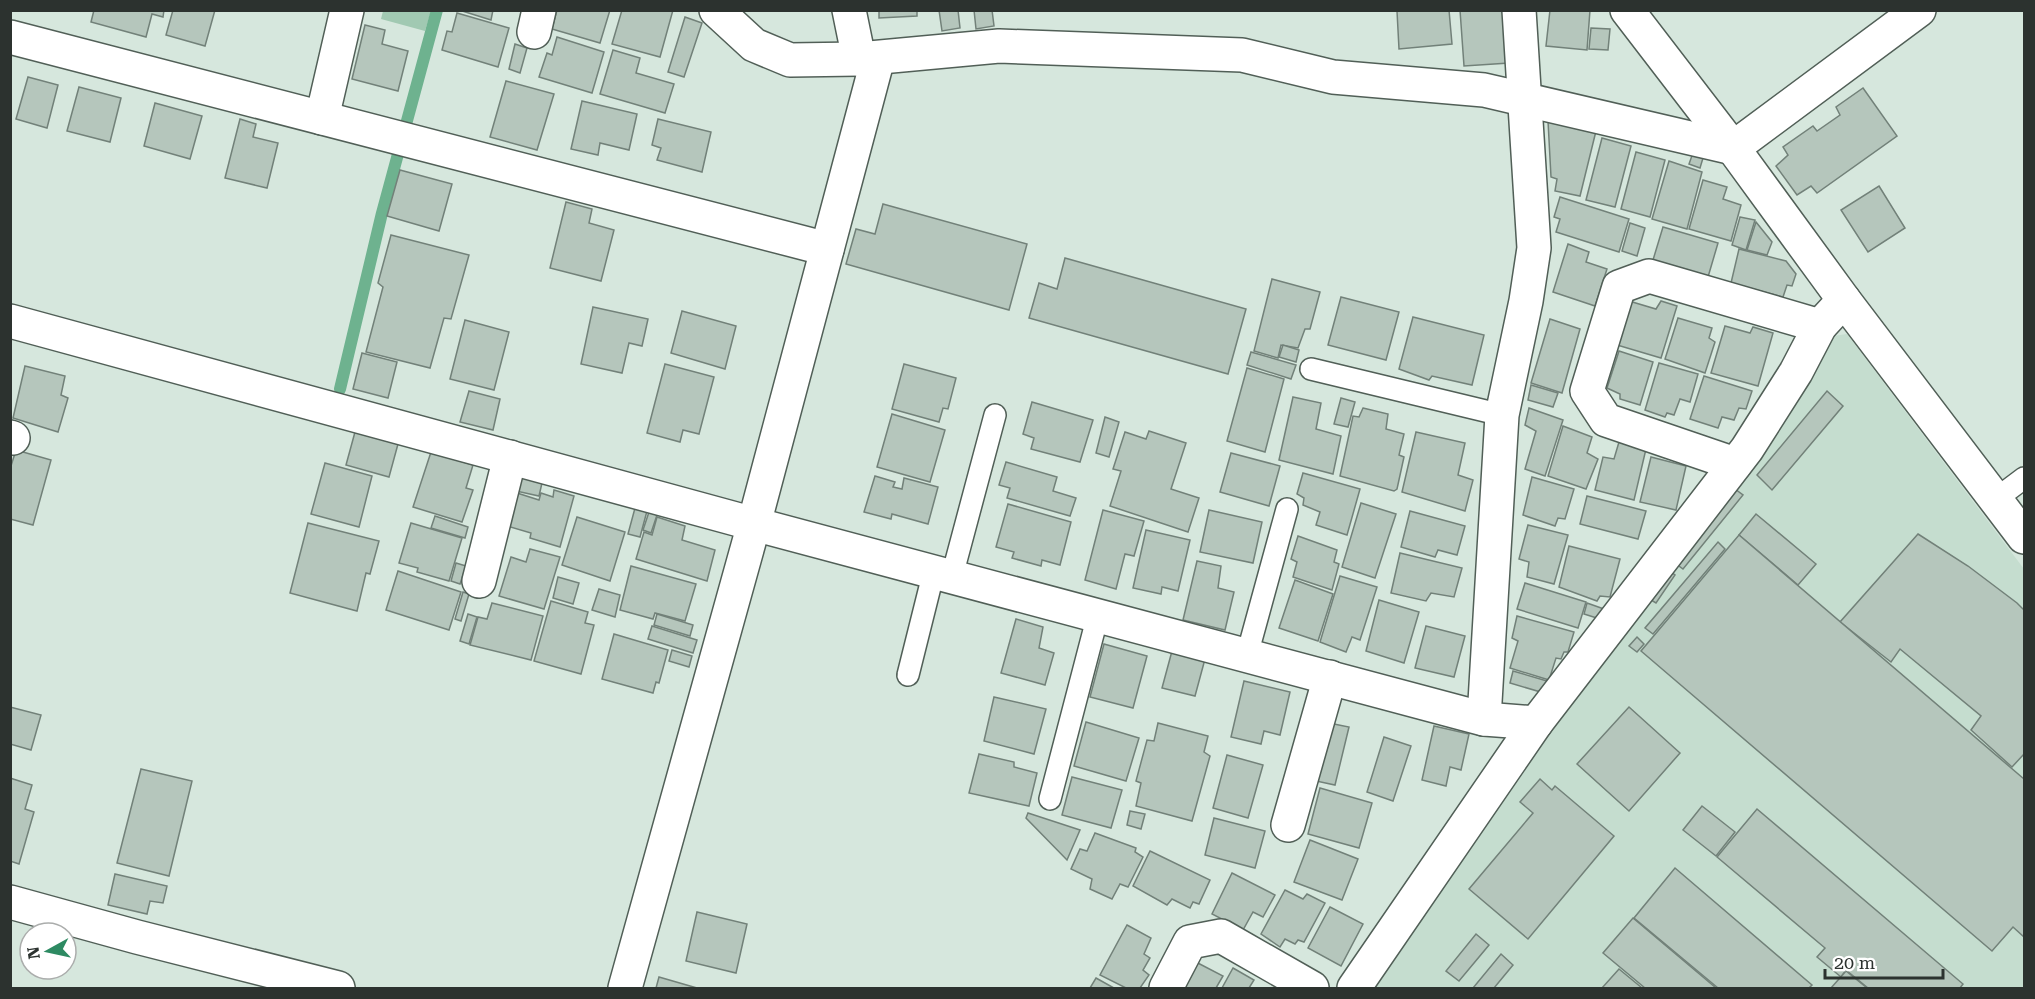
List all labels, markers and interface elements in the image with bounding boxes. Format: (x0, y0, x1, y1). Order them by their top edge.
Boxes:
north arrow (18, 921, 78, 981)
scale bar (1825, 942, 1944, 980)
text: N (23, 946, 44, 960)
text: 20 m (1834, 952, 1875, 973)

